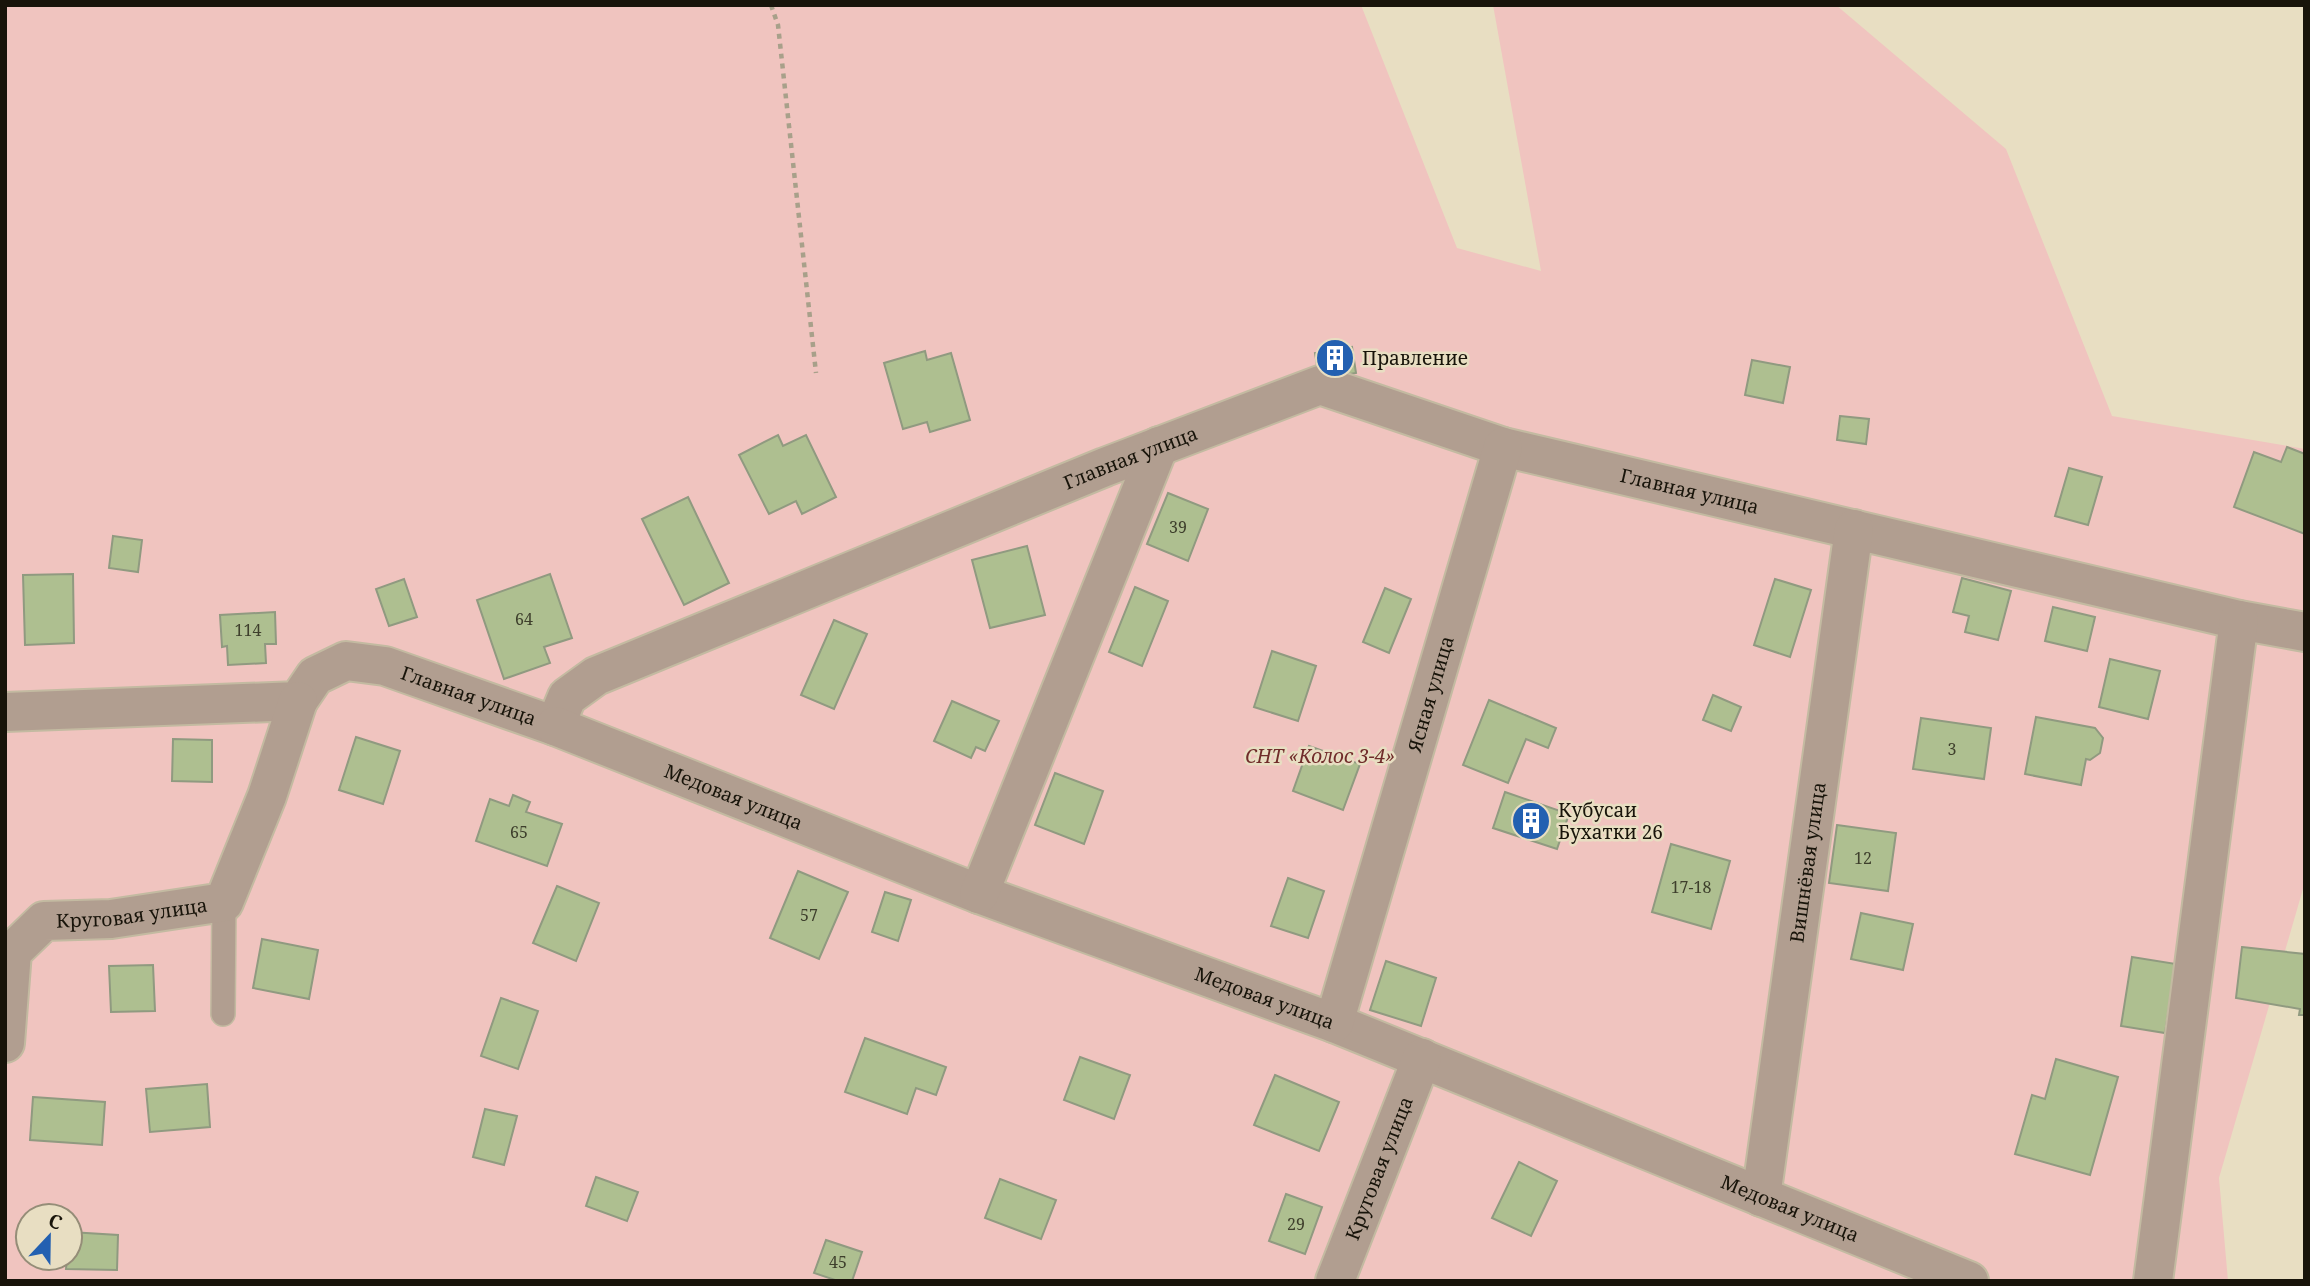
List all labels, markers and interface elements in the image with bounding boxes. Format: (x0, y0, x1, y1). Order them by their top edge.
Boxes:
building icon: Правление (1314, 337, 1356, 379)
place label: Правление (1362, 345, 1468, 371)
street label: Главная улица (1060, 420, 1201, 496)
street label: Главная улица (1618, 462, 1762, 520)
house number: 39 (1169, 516, 1187, 538)
house number: 64 (515, 608, 533, 630)
house number: 114 (235, 619, 261, 641)
street label: Ясная улица (1401, 633, 1460, 756)
street label: Главная улица (398, 660, 540, 731)
house number: 3 (1948, 738, 1957, 760)
park label: СНТ «Колос 3-4» (1245, 743, 1395, 769)
street label: Медовая улица (660, 758, 807, 836)
street label: Вишнёвая улица (1784, 780, 1832, 944)
place label: Кубусаи Бухатки 26 (1558, 797, 1663, 845)
building icon: Кубусаи Бухатки 26 (1510, 800, 1552, 842)
house number: 65 (510, 821, 528, 843)
house number: 12 (1854, 847, 1872, 869)
house number: 17-18 (1671, 876, 1711, 898)
street label: Круговая улица (56, 892, 209, 934)
house number: 57 (800, 904, 818, 926)
street label: Медовая улица (1191, 960, 1338, 1035)
street label: Круговая улица (1339, 1093, 1419, 1244)
street label: Медовая улица (1717, 1169, 1863, 1248)
north arrow (14, 1202, 84, 1272)
text: С (45, 1207, 66, 1236)
house number: 29 (1287, 1213, 1305, 1235)
house number: 45 (829, 1251, 847, 1273)

